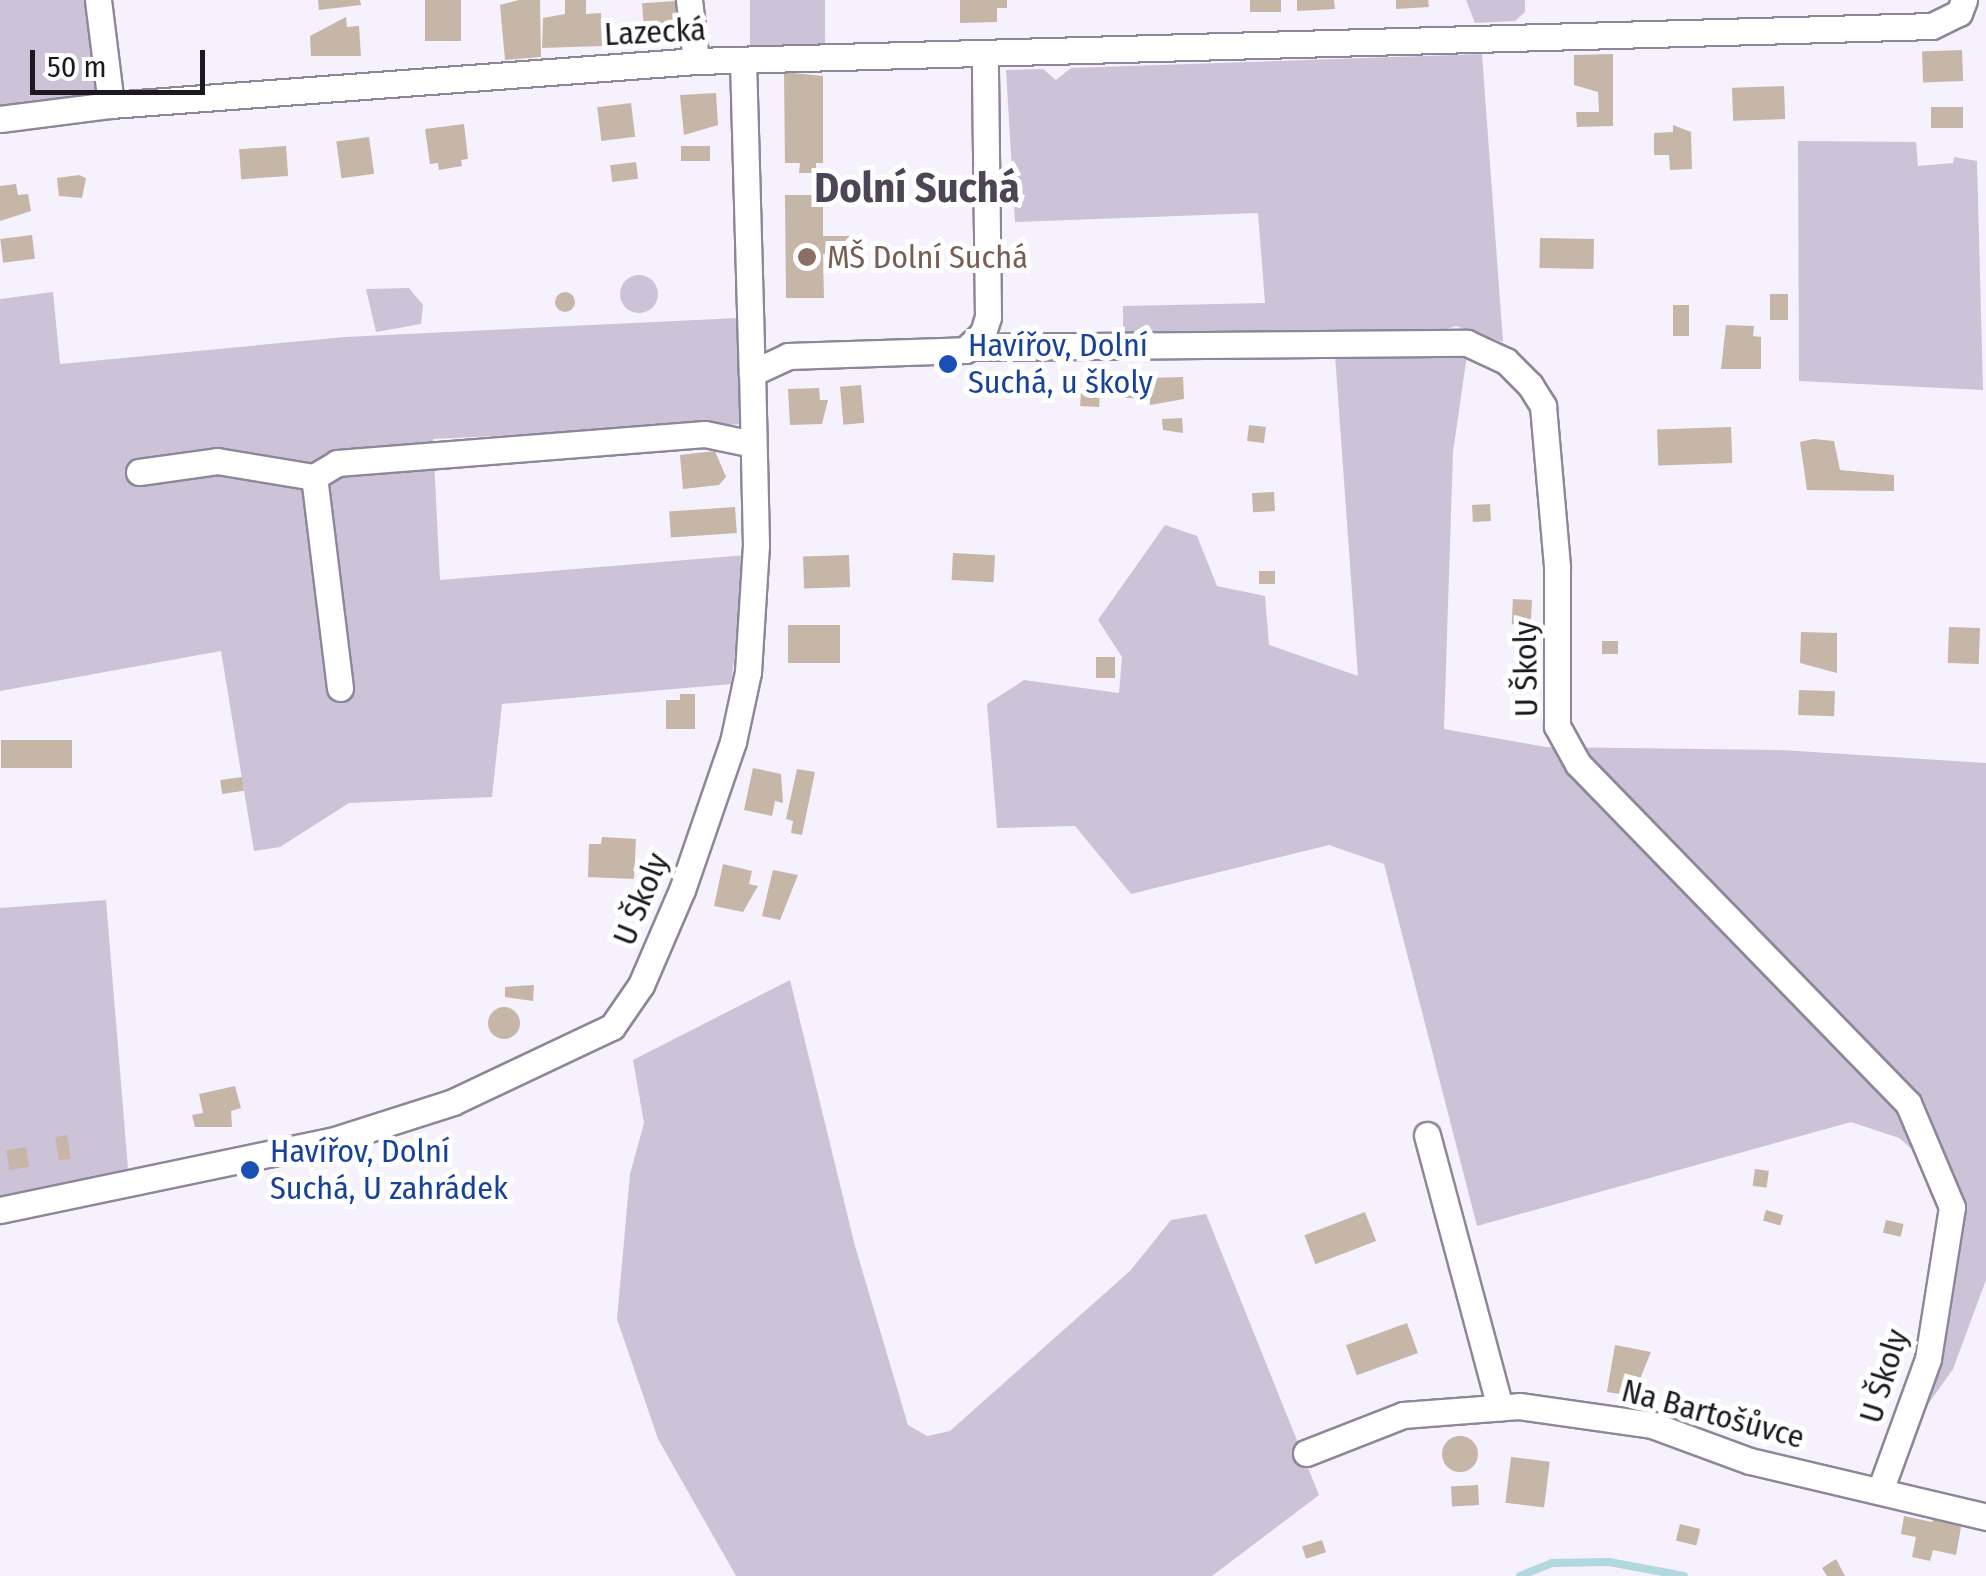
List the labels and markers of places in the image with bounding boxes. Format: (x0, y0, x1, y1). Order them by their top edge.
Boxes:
place label: MŠ Dolní Suchá (827, 238, 1028, 276)
marker: MŠ Dolní Suchá (796, 246, 818, 268)
place label: Havířov, Dolní Suchá, u školy (968, 327, 1153, 402)
marker: Havířov, Dolní Suchá, u školy (937, 353, 959, 375)
place label: Havířov, Dolní Suchá, U zahrádek (270, 1133, 508, 1208)
marker: Havířov, Dolní Suchá, U zahrádek (239, 1159, 261, 1181)

